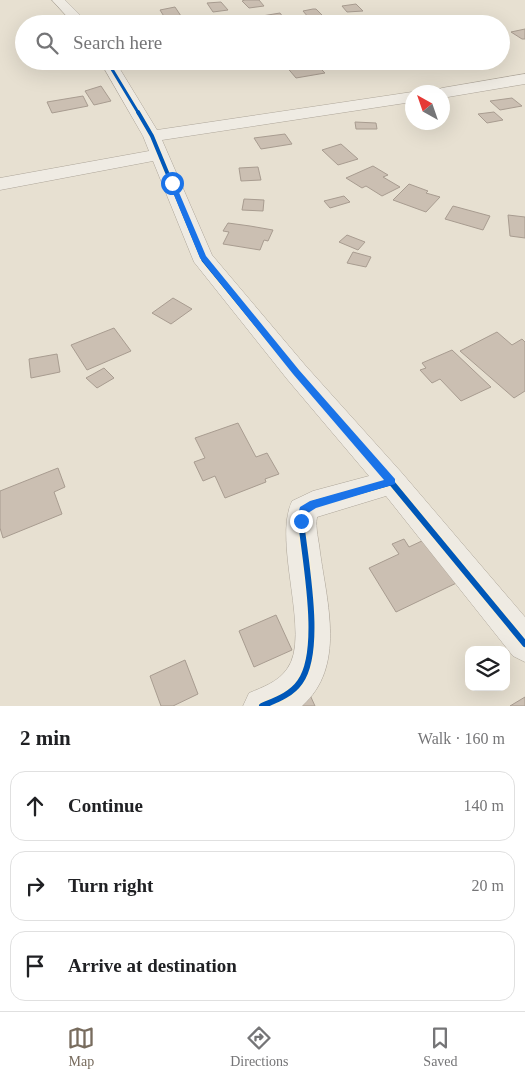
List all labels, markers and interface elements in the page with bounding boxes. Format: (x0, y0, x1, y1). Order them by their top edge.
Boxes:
search box (15, 15, 510, 70)
icon: search (33, 29, 61, 57)
text: Search here (73, 32, 162, 53)
north arrow (405, 85, 450, 130)
route start (161, 172, 184, 195)
route end (290, 510, 313, 533)
map controls (465, 646, 510, 691)
button: layers (465, 646, 510, 691)
text: 2 min (20, 726, 71, 750)
text: Walk · 160 m (418, 730, 505, 747)
icon: ahead (21, 792, 49, 820)
text: Continue (68, 795, 143, 816)
text: 140 m (464, 797, 504, 814)
icon: right (21, 872, 49, 900)
text: Turn right (68, 875, 153, 896)
text: 20 m (472, 877, 504, 894)
icon: arrive (21, 952, 49, 980)
text: Arrive at destination (68, 955, 237, 976)
tab: Map (67, 1024, 95, 1070)
tab: Directions (230, 1024, 289, 1070)
tab: Saved (423, 1024, 458, 1070)

